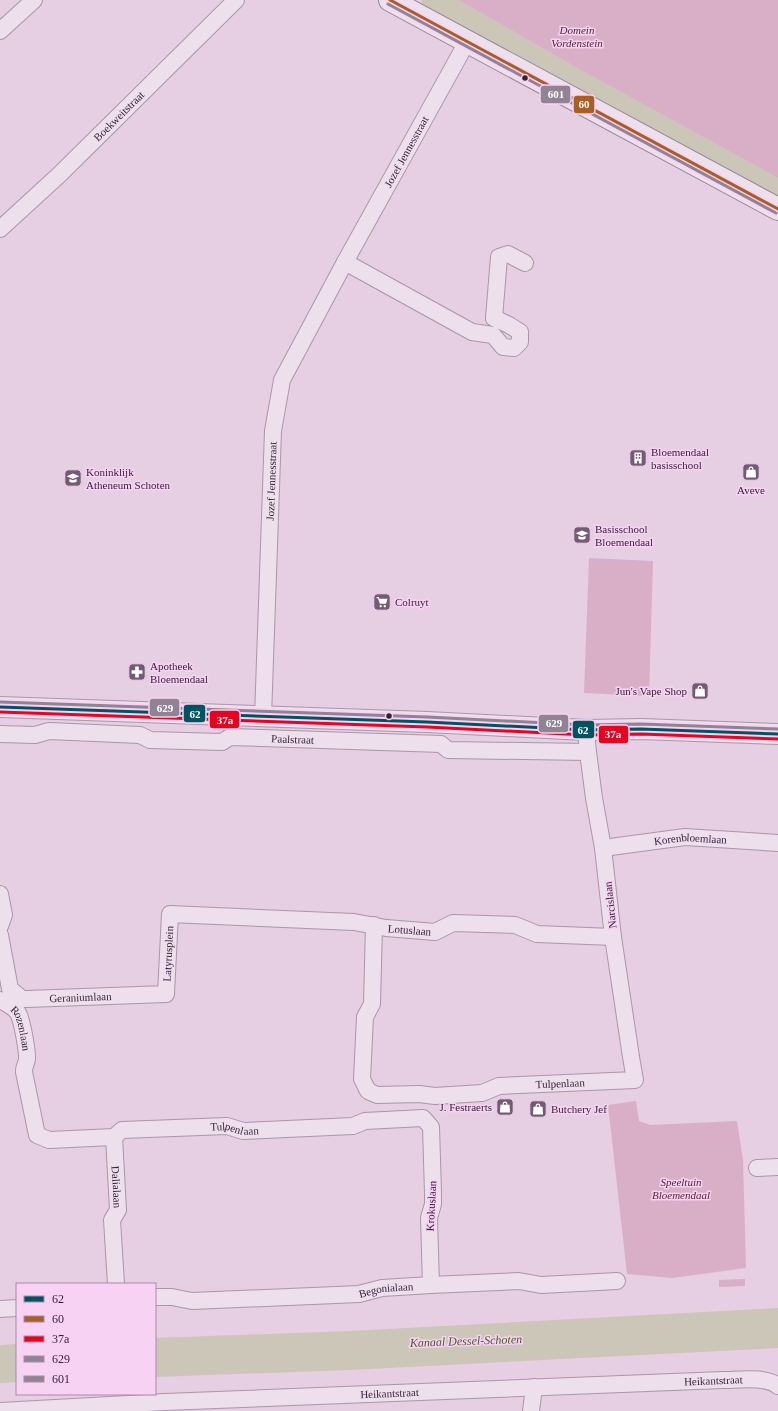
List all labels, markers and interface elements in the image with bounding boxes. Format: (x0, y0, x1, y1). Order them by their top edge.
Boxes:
park label: Domein Vordenstein (551, 24, 603, 49)
unlabelled marker (520, 73, 530, 83)
line badge: 601 (540, 85, 571, 104)
street label: Boekweitstraat (91, 88, 146, 143)
text: 601 (548, 88, 564, 100)
line badge: 60 (573, 95, 595, 114)
text: 60 (579, 98, 590, 110)
street label: Jozef Jennesstraat (382, 114, 431, 189)
street label: Jozef Jennesstraat (264, 441, 279, 521)
place label: Bloemendaal basisschool (651, 446, 709, 471)
building icon: Bloemendaal basisschool (628, 448, 648, 468)
shop icon: Aveve (741, 462, 761, 482)
place label: Koninklijk Atheneum Schoten (86, 466, 171, 491)
school or university icon: Koninklijk Atheneum Schoten (63, 468, 83, 488)
place label: Aveve (737, 484, 765, 496)
place label: Basisschool Bloemendaal (595, 523, 653, 548)
school or university icon: Basisschool Bloemendaal (572, 525, 592, 545)
supermarket icon: Colruyt (372, 592, 392, 612)
place label: Colruyt (395, 596, 429, 608)
place label: Apotheek Bloemendaal (150, 660, 208, 685)
pharmacy icon: Apotheek Bloemendaal (127, 662, 147, 682)
shop icon: Jun's Vape Shop (690, 681, 710, 701)
place label: Jun's Vape Shop (616, 685, 687, 697)
line badge: 629 (149, 698, 180, 717)
text: 629 (157, 702, 174, 714)
line badge: 62 (183, 704, 206, 723)
text: 62 (190, 708, 201, 720)
line badge: 37a (209, 710, 240, 729)
unlabelled marker (384, 711, 394, 721)
text: 37a (217, 714, 234, 726)
line badge: 629 (538, 714, 569, 733)
text: 629 (546, 717, 563, 729)
line badge: 62 (572, 720, 595, 739)
text: 62 (578, 724, 589, 736)
line badge: 37a (598, 725, 629, 744)
text: 37a (605, 728, 622, 740)
street label: Paalstraat (271, 732, 314, 746)
street label: Korenbloemlaan (653, 831, 728, 847)
street label: Narcislaan (602, 880, 618, 929)
street label: Lotuslaan (387, 922, 432, 938)
street label: Latyrusplein (161, 925, 175, 982)
street label: Geraniumlaan (49, 990, 112, 1004)
street label: Rozenlaan (9, 1003, 33, 1052)
street label: Tulpenlaan (535, 1076, 586, 1090)
shop icon: J. Festraerts (495, 1097, 515, 1117)
shop icon: Butchery Jef (528, 1099, 548, 1119)
place label: J. Festraerts (439, 1101, 492, 1113)
place label: Butchery Jef (551, 1103, 607, 1115)
street label: Tulpenlaan (210, 1120, 259, 1137)
street label: Dalialaan (110, 1166, 124, 1209)
park label: Speeltuin Bloemendaal (652, 1176, 710, 1201)
street label: Krokuslaan (424, 1180, 438, 1232)
street label: Begonialaan (357, 1280, 414, 1300)
legend (16, 1283, 156, 1395)
text: 62 (52, 1292, 64, 1306)
text: 60 (52, 1312, 64, 1326)
text: 37a (52, 1332, 70, 1346)
water label: Kanaal Dessel-Schoten (409, 1332, 522, 1350)
text: 629 (52, 1352, 70, 1366)
text: 601 (52, 1372, 70, 1386)
street label: Heikantstraat (684, 1373, 743, 1388)
street label: Heikantstraat (360, 1386, 419, 1400)

